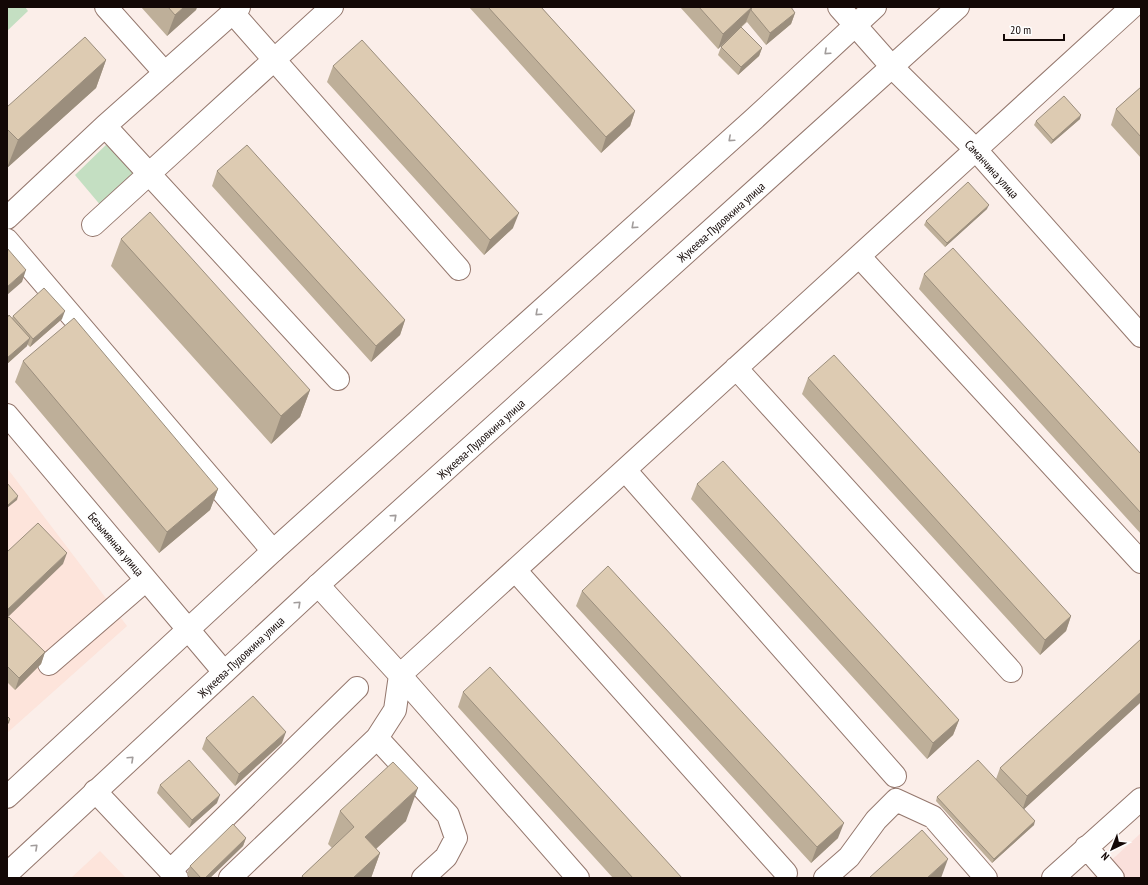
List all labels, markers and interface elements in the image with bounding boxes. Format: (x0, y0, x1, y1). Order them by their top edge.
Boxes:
scale bar (1004, 16, 1064, 42)
text: 20 m (1010, 22, 1031, 37)
one-way arrow (824, 47, 832, 55)
one-way arrow (728, 135, 736, 142)
street label: Саманчина улица (962, 137, 1022, 202)
street label: Жукеева-Пудовкина улица (673, 179, 768, 266)
one-way arrow (631, 222, 639, 229)
one-way arrow (535, 308, 542, 315)
street label: Жукеева-Пудовкина улица (433, 396, 528, 483)
street label: Безымянная улица (85, 509, 147, 579)
one-way arrow (389, 514, 397, 521)
one-way arrow (293, 601, 301, 609)
street label: Жукеева-Пудовкина улица (194, 613, 287, 702)
one-way arrow (126, 757, 133, 764)
north arrow (1092, 829, 1132, 869)
one-way arrow (31, 845, 38, 852)
text: N (1098, 849, 1112, 863)

